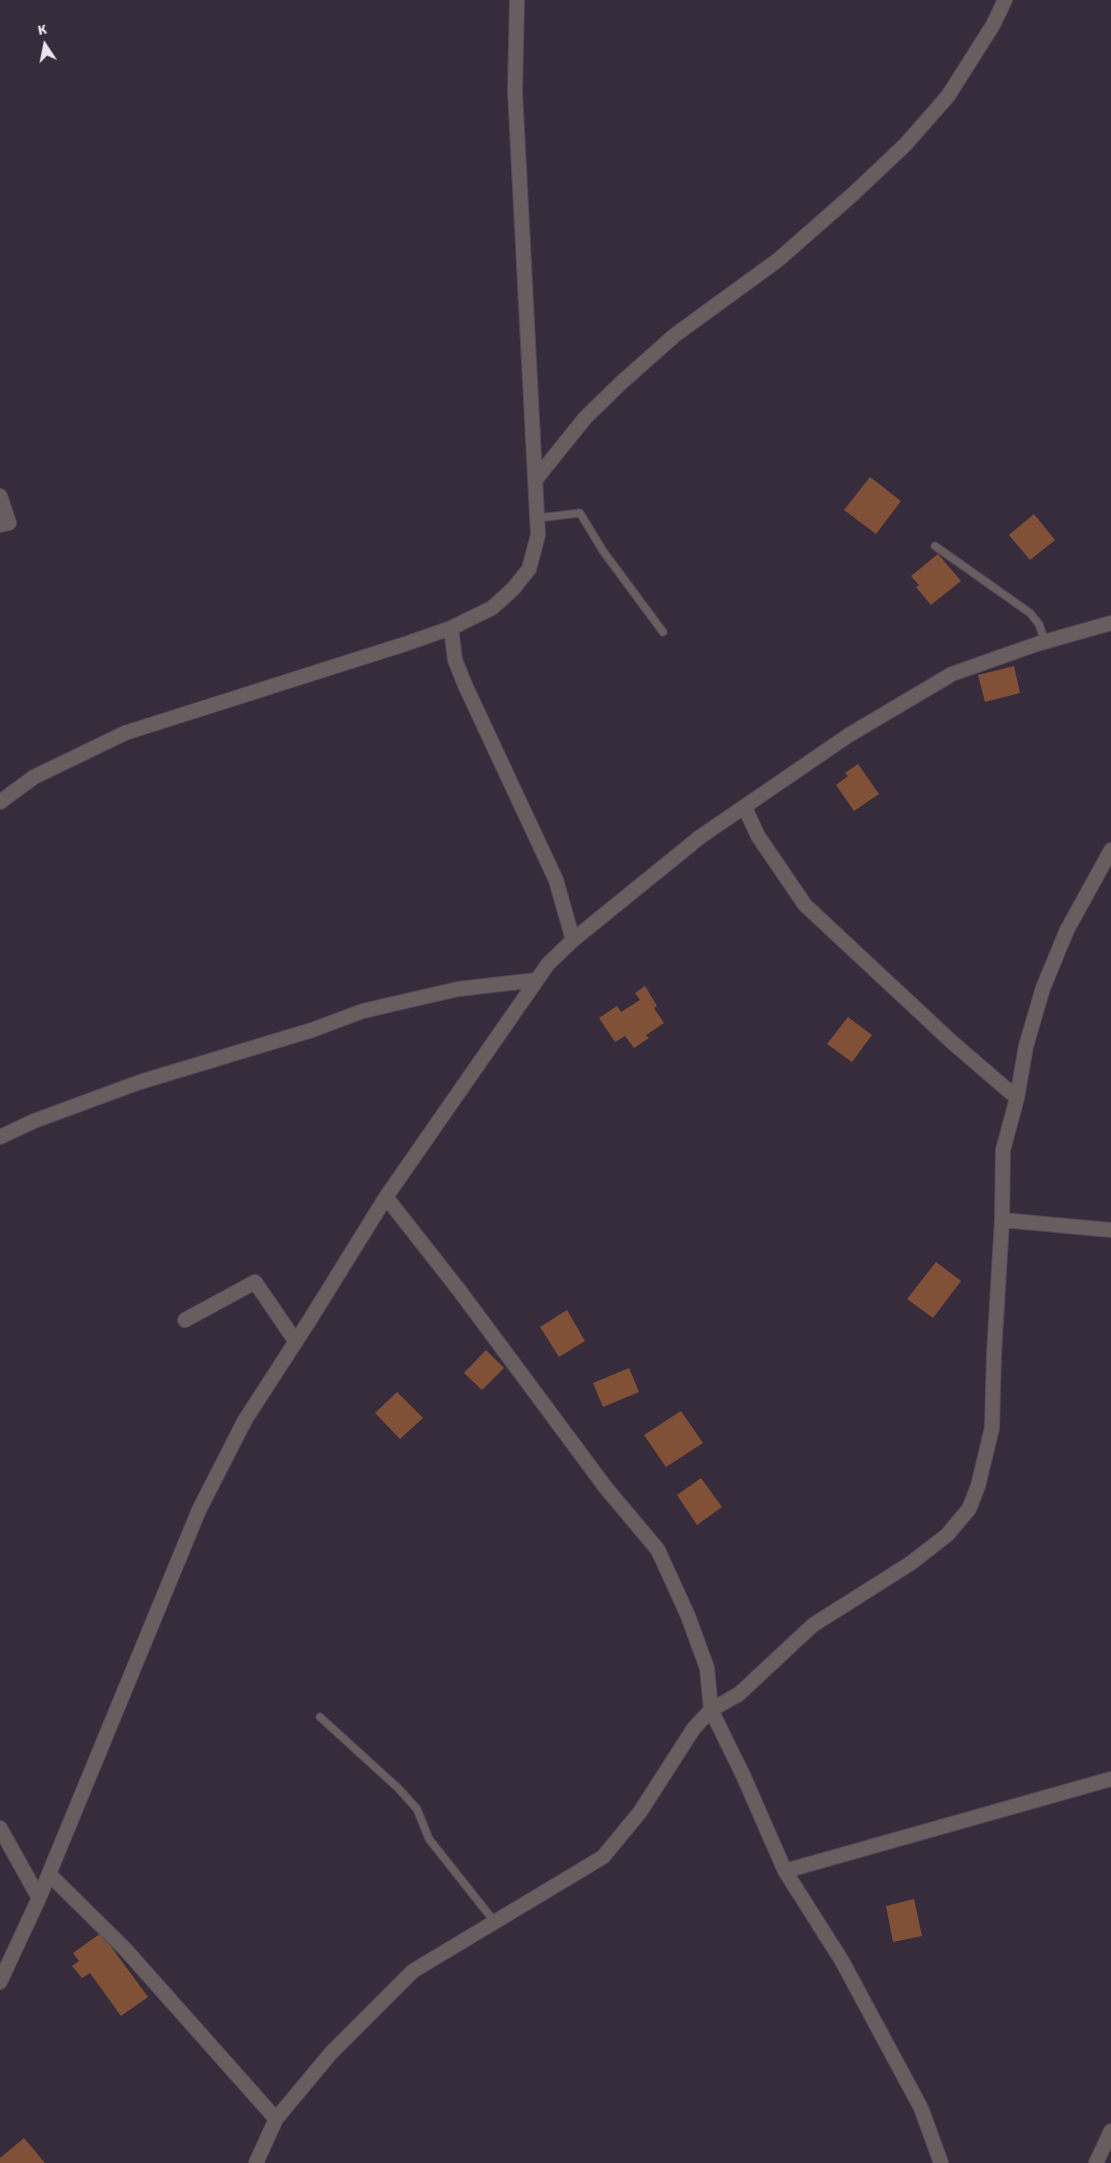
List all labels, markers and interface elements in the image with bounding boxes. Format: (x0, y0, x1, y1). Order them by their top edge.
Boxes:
north arrow (20, 20, 70, 70)
text: K (36, 21, 48, 39)

